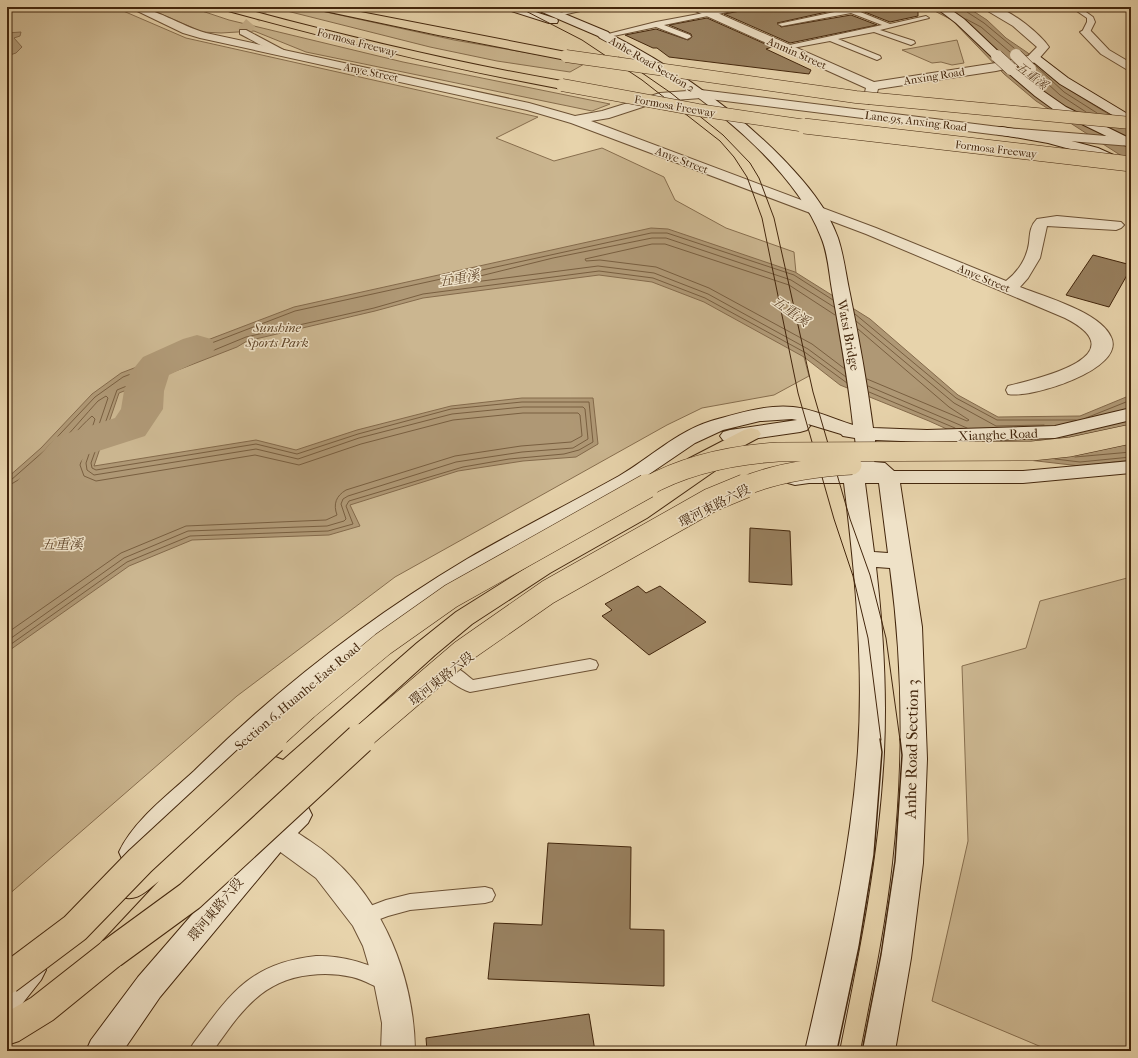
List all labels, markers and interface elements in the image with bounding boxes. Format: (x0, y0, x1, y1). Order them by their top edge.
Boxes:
street label: Formosa Freeway (315, 26, 399, 60)
street label: Anhe Road Section 2 (606, 33, 697, 95)
street label: Anmin Street (764, 34, 829, 72)
street label: Anye Street (341, 60, 400, 85)
water label: 五重溪 (1013, 60, 1052, 94)
street label: Anxing Road (902, 65, 967, 88)
street label: Formosa Freeway (633, 93, 718, 120)
street label: Lane 95, Anxing Road (864, 109, 969, 134)
street label: Formosa Freeway (954, 138, 1039, 161)
street label: Anye Street (653, 144, 710, 177)
street label: Anye Street (955, 261, 1012, 295)
water label: 五重溪 (437, 266, 483, 291)
water label: 五重溪 (769, 292, 814, 332)
street label: Watsi Bridge (834, 297, 863, 372)
park label: Sunshine Sports Park (244, 320, 309, 350)
street label: Xianghe Road (958, 426, 1039, 443)
street label: 環河東路六段 (676, 481, 752, 530)
water label: 五重溪 (41, 536, 85, 553)
street label: Section 6, Huanhe East Road (232, 639, 364, 753)
street label: 環河東路六段 (406, 648, 477, 708)
street label: Anhe Road Section 3 (901, 679, 922, 820)
street label: 環河東路六段 (185, 875, 246, 944)

